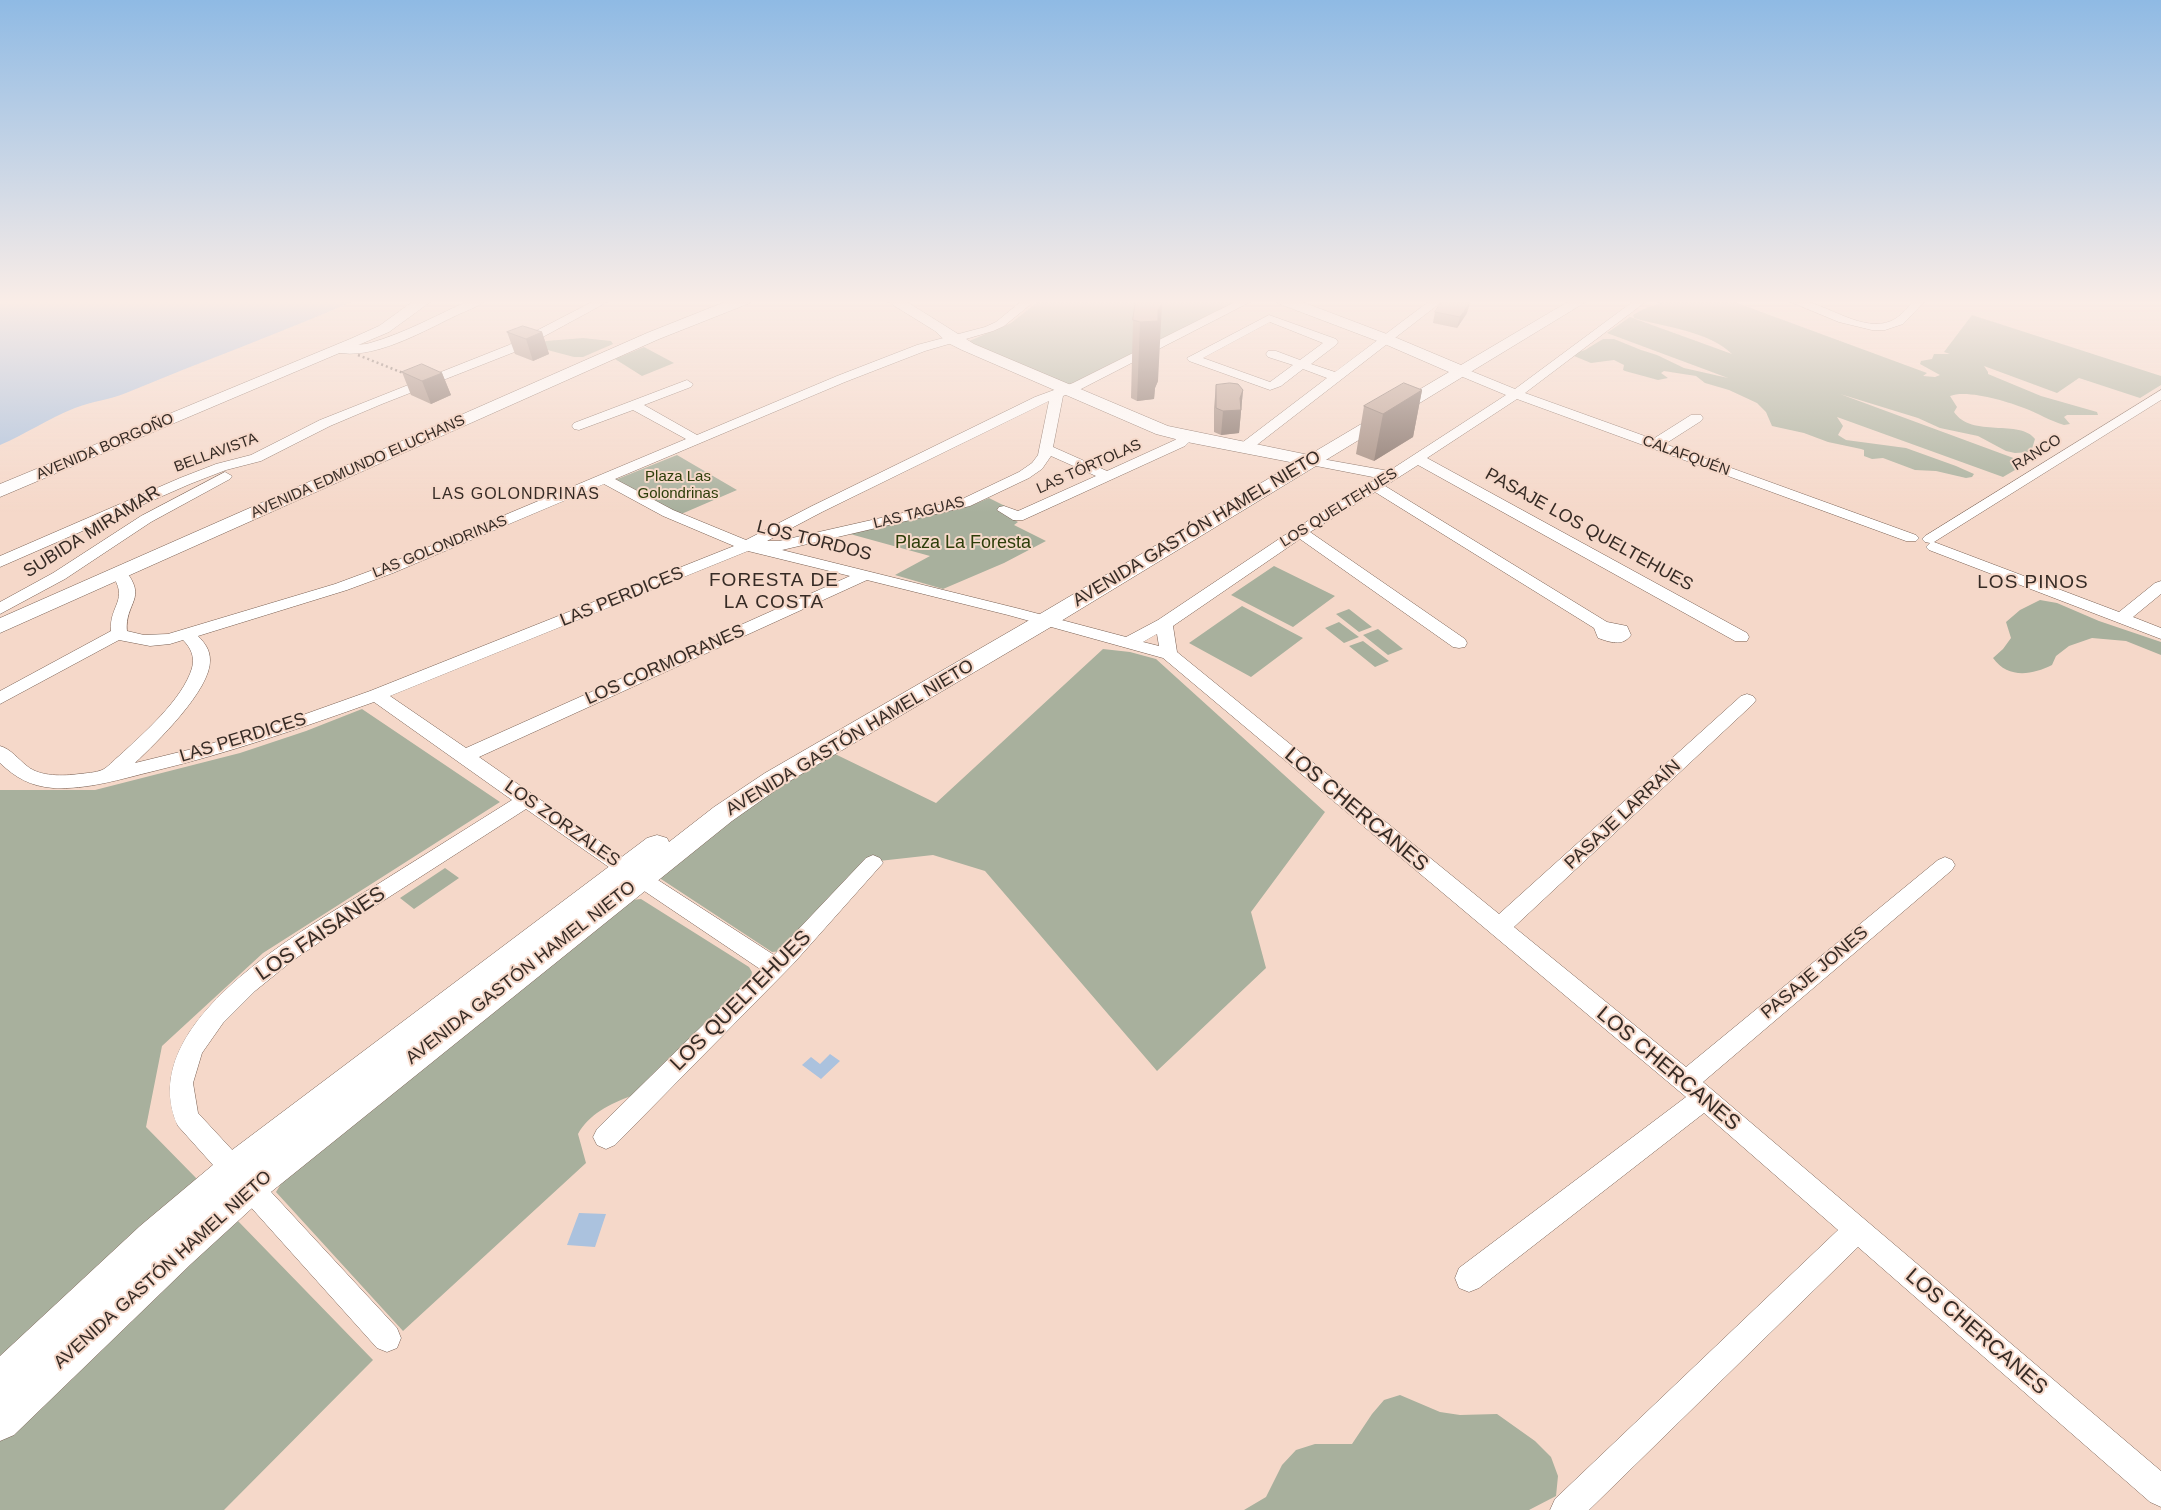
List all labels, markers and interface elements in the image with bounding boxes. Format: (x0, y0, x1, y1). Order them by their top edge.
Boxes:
street label: AVENIDA BORGOÑO (34, 410, 176, 484)
street label: AVENIDA EDMUNDO ELUCHANS (248, 412, 468, 522)
street label: BELLAVISTA (172, 430, 260, 476)
street label: RANCO (2009, 431, 2065, 475)
street label: CALAFQUÉN (1640, 432, 1732, 480)
street label: LAS TÓRTOLAS (1034, 436, 1144, 498)
street label: AVENIDA GASTÓN HAMEL NIETO (1069, 446, 1325, 612)
street label: PASAJE LOS QUELTEHUES (1481, 464, 1697, 596)
street label: LOS QUELTEHUES (1277, 465, 1401, 551)
park label: Plaza Las Golondrinas (638, 468, 718, 503)
street label: SUBIDA MIRAMAR (20, 481, 164, 583)
district label: LAS GOLONDRINAS (430, 485, 602, 505)
street label: LAS TAGUAS (872, 493, 966, 533)
street label: LAS GOLONDRINAS (370, 512, 510, 582)
street label: LOS TORDOS (754, 516, 874, 566)
park label: Plaza La Foresta (895, 532, 1031, 554)
street label: LAS PERDICES (557, 562, 687, 632)
district label: FORESTA DE LA COSTA (708, 570, 840, 614)
district label: LOS PINOS (1976, 572, 2090, 594)
street label: LOS CORMORANES (582, 620, 748, 710)
street label: AVENIDA GASTÓN HAMEL NIETO (722, 655, 978, 821)
street label: LAS PERDICES (177, 709, 309, 767)
street label: LOS CHERCANES (1279, 743, 1433, 877)
street label: PASAJE LARRAÍN (1561, 756, 1685, 874)
street label: LOS ZORZALES (500, 776, 624, 872)
street label: AVENIDA GASTÓN HAMEL NIETO (402, 877, 640, 1069)
street label: LOS FAISANES (252, 881, 390, 987)
street label: PASAJE JONES (1757, 922, 1873, 1024)
street label: LOS QUELTEHUES (665, 925, 817, 1077)
street label: LOS CHERCANES (1591, 1002, 1745, 1136)
street label: AVENIDA GASTÓN HAMEL NIETO (50, 1166, 276, 1374)
street label: LOS CHERCANES (1900, 1264, 2052, 1400)

